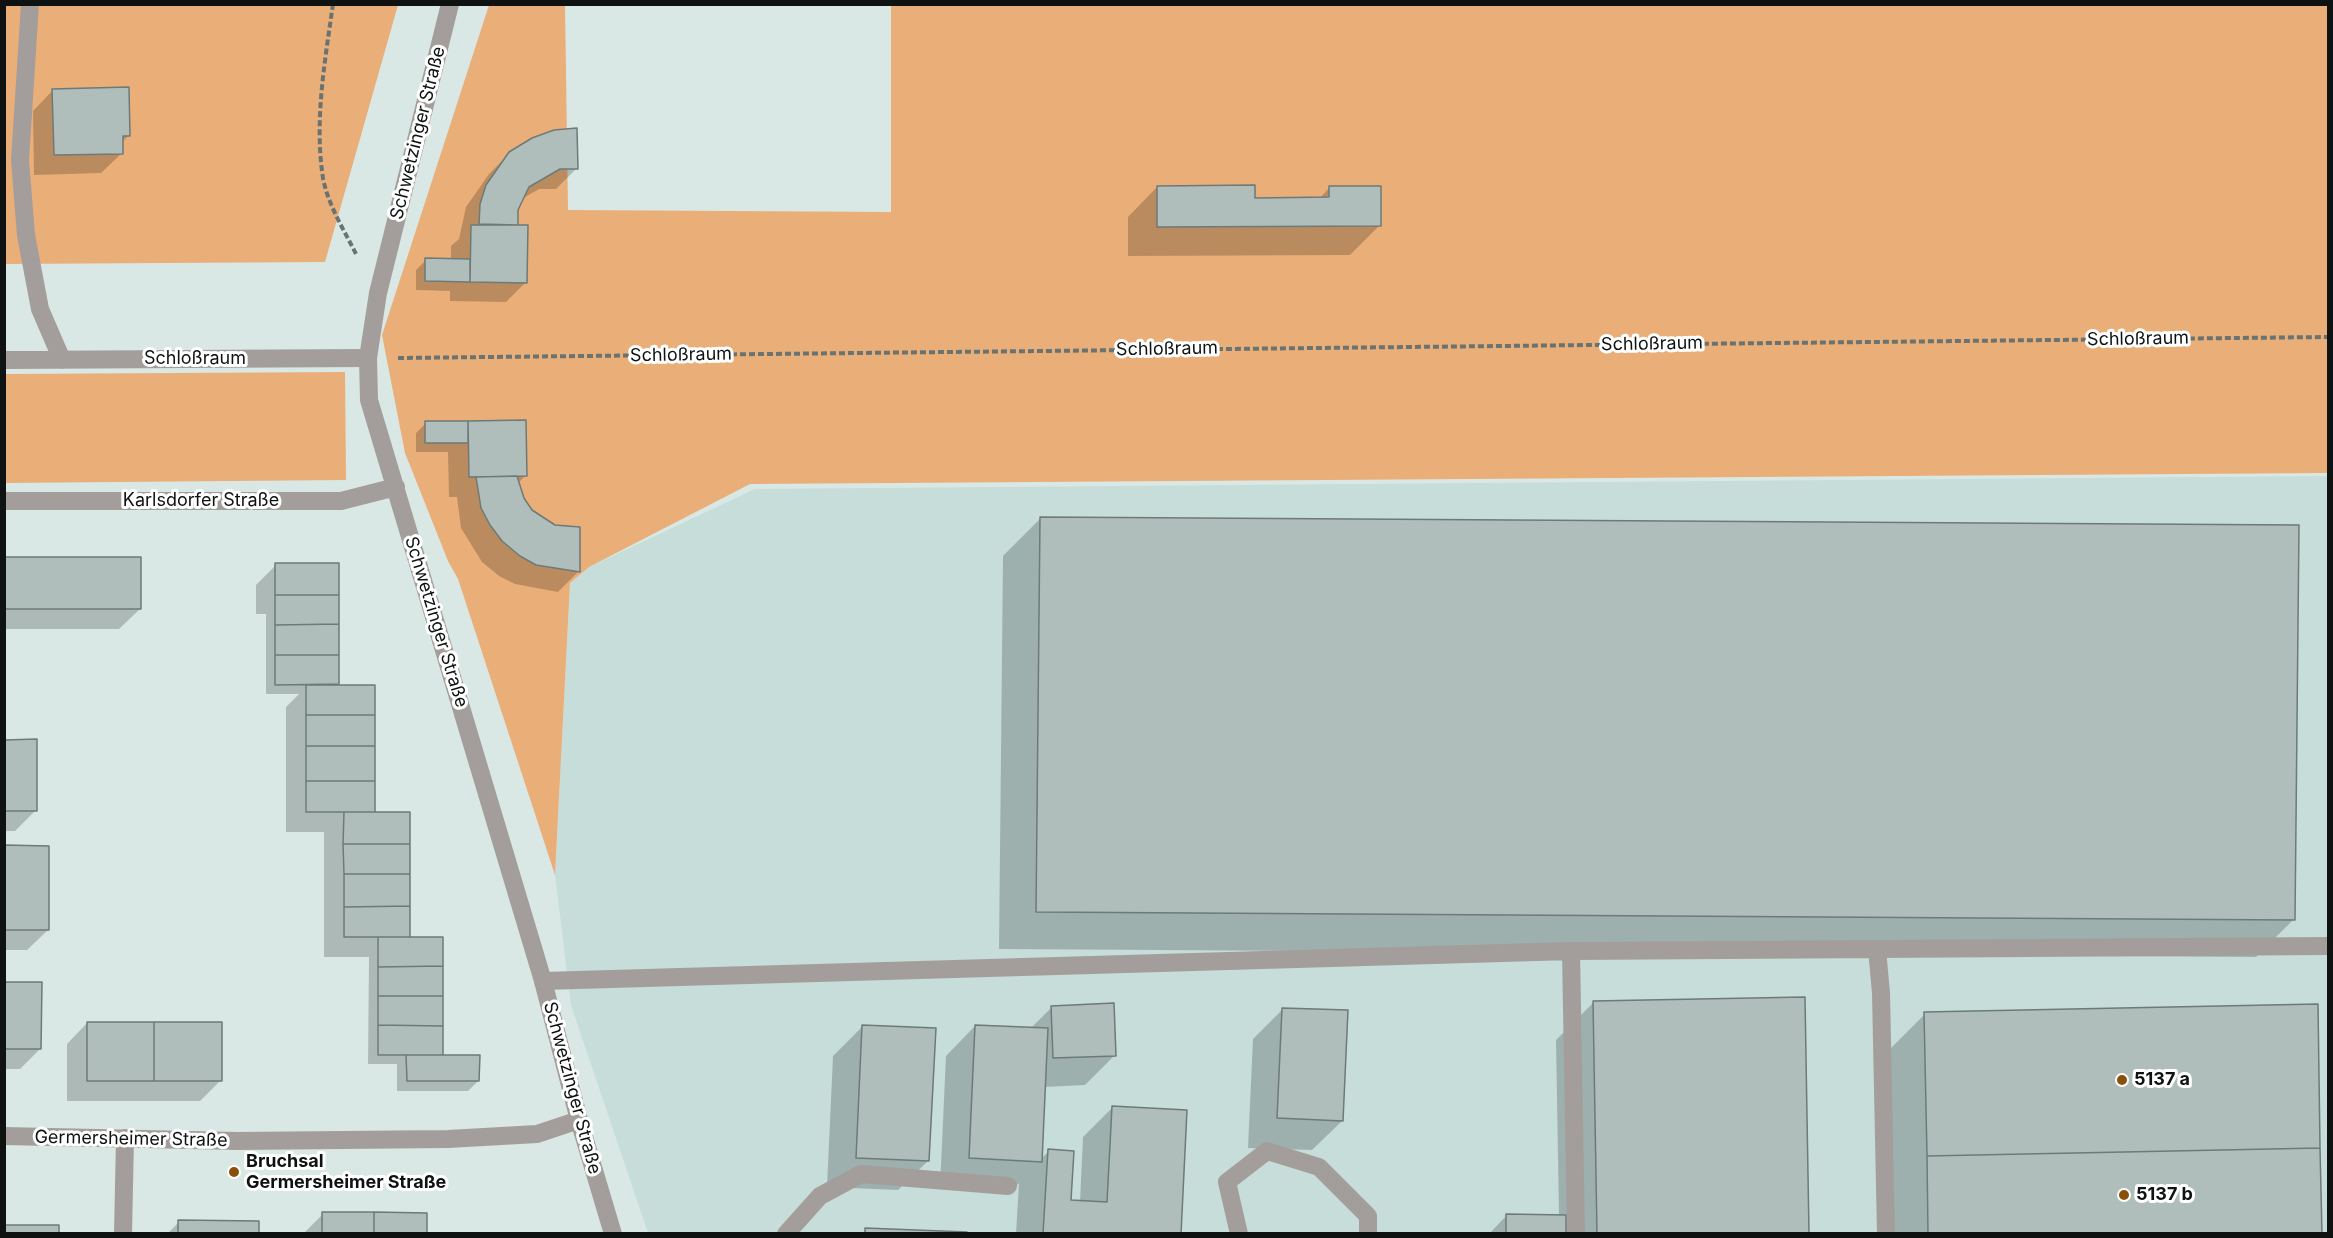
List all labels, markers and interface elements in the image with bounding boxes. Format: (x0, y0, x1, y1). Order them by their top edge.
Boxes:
street label: Schwetzinger Straße (386, 44, 450, 222)
street label: Schloßraum (2087, 327, 2189, 351)
street label: Schloßraum (1601, 332, 1703, 356)
street label: Schloßraum (1116, 337, 1218, 361)
street label: Schloßraum (630, 343, 732, 367)
street label: Schloßraum (144, 348, 246, 370)
street label: Karlsdorfer Straße (123, 490, 279, 512)
street label: Schwetzinger Straße (400, 534, 472, 710)
street label: Schwetzinger Straße (539, 999, 605, 1177)
place label: 5137 a (2134, 1069, 2190, 1091)
marker: 5137 a (2115, 1073, 2129, 1087)
street label: Germersheimer Straße (34, 1127, 228, 1151)
place label: Bruchsal Germersheimer Straße (246, 1151, 446, 1194)
marker: Bruchsal Germersheimer Straße (227, 1165, 241, 1179)
place label: 5137 b (2136, 1184, 2193, 1206)
marker: 5137 b (2117, 1188, 2131, 1202)

